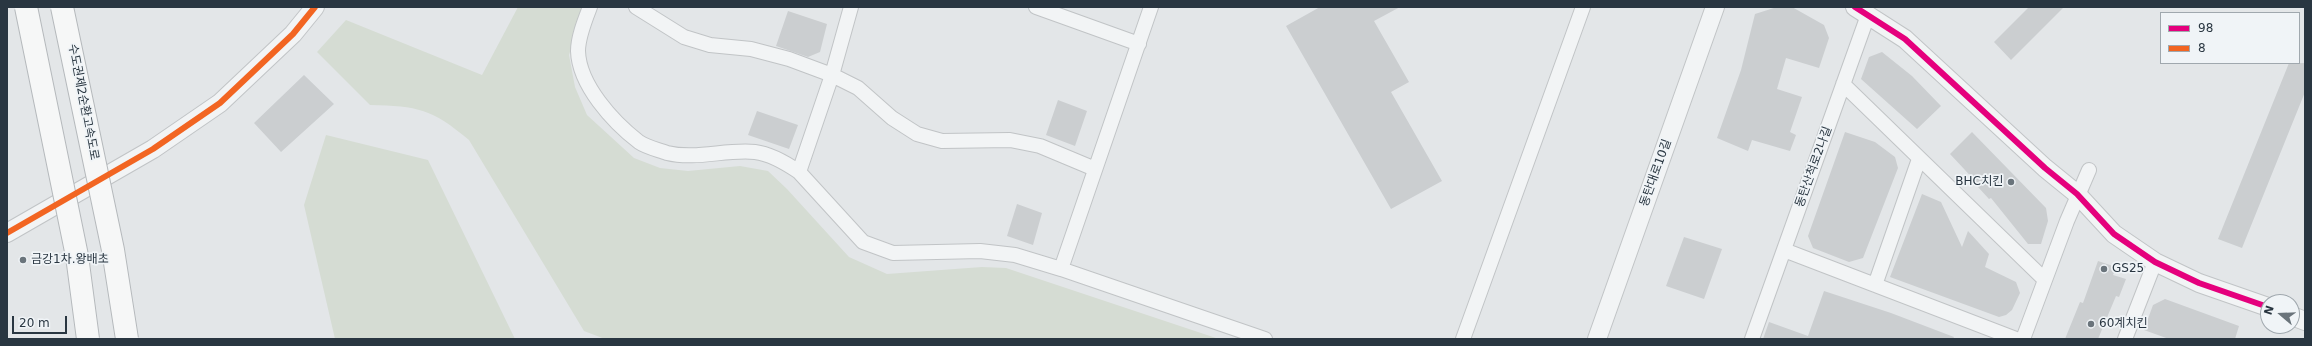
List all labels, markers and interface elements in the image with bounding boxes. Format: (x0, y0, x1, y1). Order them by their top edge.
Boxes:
legend (2160, 12, 2300, 64)
text: 98 (2198, 21, 2213, 35)
text: 8 (2198, 41, 2206, 55)
street label: 수도권제2순환고속도로 (65, 43, 101, 161)
street label: 동탄산척로2나길 (1793, 125, 1835, 209)
street label: 동탄대로10길 (1637, 137, 1675, 209)
place label: BHC치킨 (1955, 175, 2003, 189)
marker: BHC치킨 (2006, 177, 2016, 187)
place label: 금강1차.왕배초 (31, 253, 109, 267)
marker: 금강1차.왕배초 (18, 255, 28, 265)
place label: GS25 (2112, 262, 2144, 276)
marker: GS25 (2099, 264, 2109, 274)
north arrow (2260, 294, 2300, 334)
text: N (2261, 304, 2277, 317)
scale bar (14, 308, 69, 334)
text: 20 m (19, 316, 50, 330)
place label: 60계치킨 (2099, 317, 2147, 331)
marker: 60계치킨 (2086, 319, 2096, 329)

